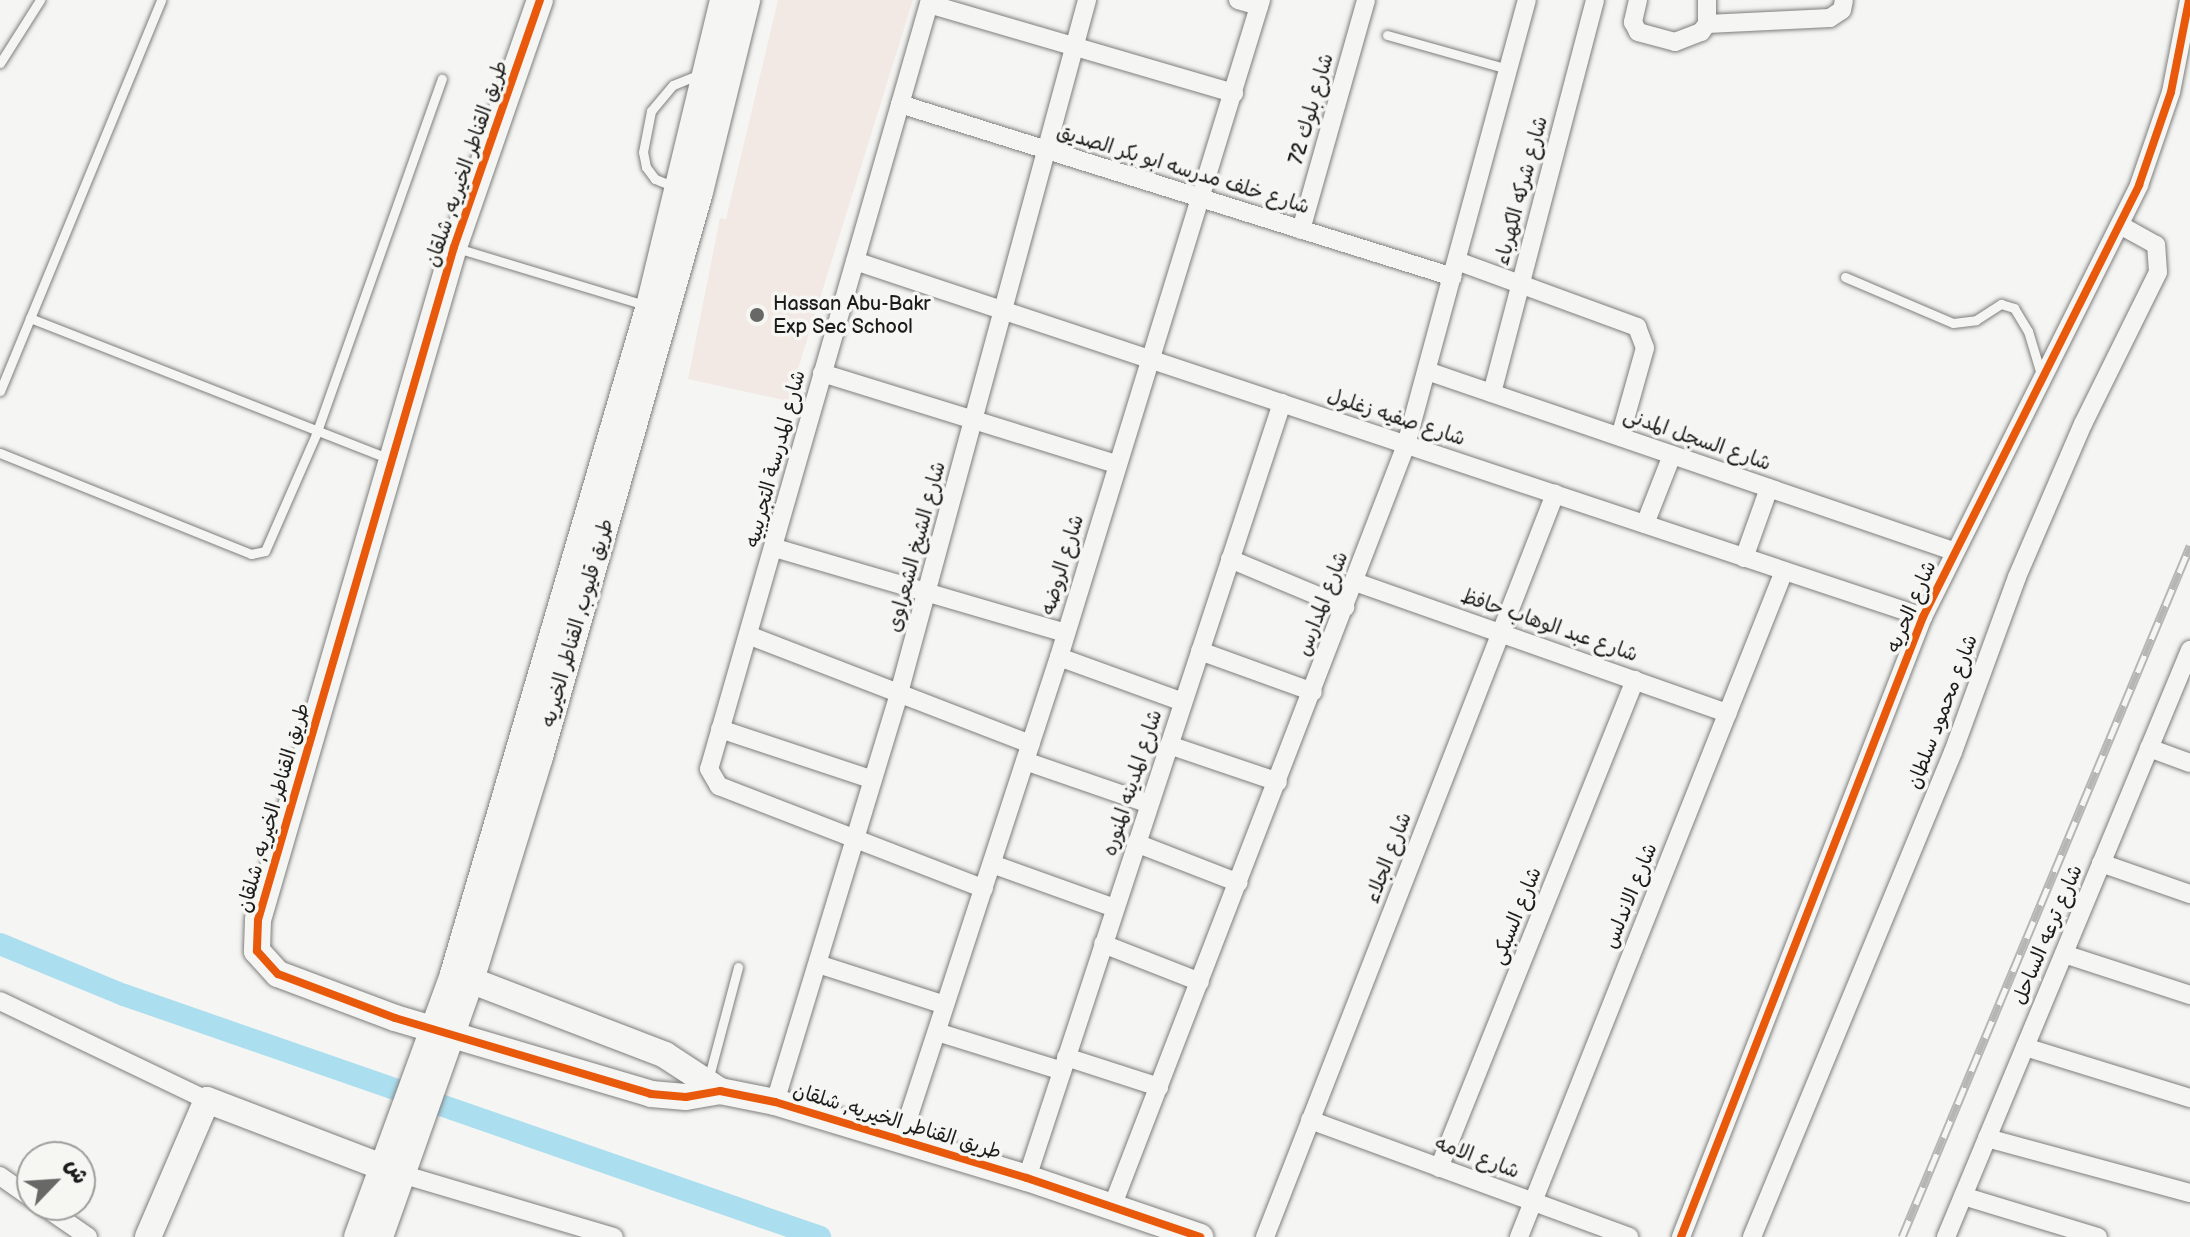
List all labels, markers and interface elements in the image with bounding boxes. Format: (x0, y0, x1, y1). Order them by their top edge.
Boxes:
street label: شارع بلوك 72 (1285, 51, 1339, 167)
street label: طريق القناطر الخيريه, شلقان (420, 58, 514, 270)
street label: شارع شركه الكهرباء (1491, 114, 1553, 268)
street label: شارع خلف مدرسه ابو بكر الصديق (1054, 120, 1312, 220)
place label: Hassan Abu-Bakr Exp Sec School (773, 292, 931, 339)
marker: Hassan Abu-Bakr Exp Sec School (748, 306, 766, 324)
street label: شارع المدرسة التجريبيه (741, 368, 811, 550)
street label: شارع صفيه زغلول (1324, 384, 1468, 452)
street label: شارع السجل المدنى (1620, 404, 1774, 476)
street label: شارع الشيخ الشعراوى (883, 459, 951, 635)
street label: شارع الروضه (1036, 512, 1090, 618)
street label: طريق قليوب, القناطر الخيريه (537, 516, 619, 730)
street label: شارع المدارس (1292, 548, 1354, 660)
street label: شارع الحريه (1882, 557, 1942, 657)
street label: شارع عبد الوهاب حافظ (1457, 584, 1641, 668)
street label: شارع محمود سلطان (1903, 631, 1983, 793)
street label: طريق القناطر الخيريه, شلقان (233, 701, 315, 915)
street label: شارع المدينه المنوره (1098, 707, 1168, 859)
street label: شارع الجلاء (1361, 809, 1417, 907)
street label: شارع الاندلس (1599, 840, 1663, 952)
street label: شارع ترعه الساحل (2008, 861, 2088, 1009)
street label: شارع السبكى (1487, 864, 1547, 968)
street label: طريق القناطر الخيريه, شلقان (790, 1079, 1004, 1165)
street label: شارع الامه (1432, 1132, 1522, 1184)
north arrow (16, 1141, 96, 1221)
text: ش (59, 1155, 94, 1188)

